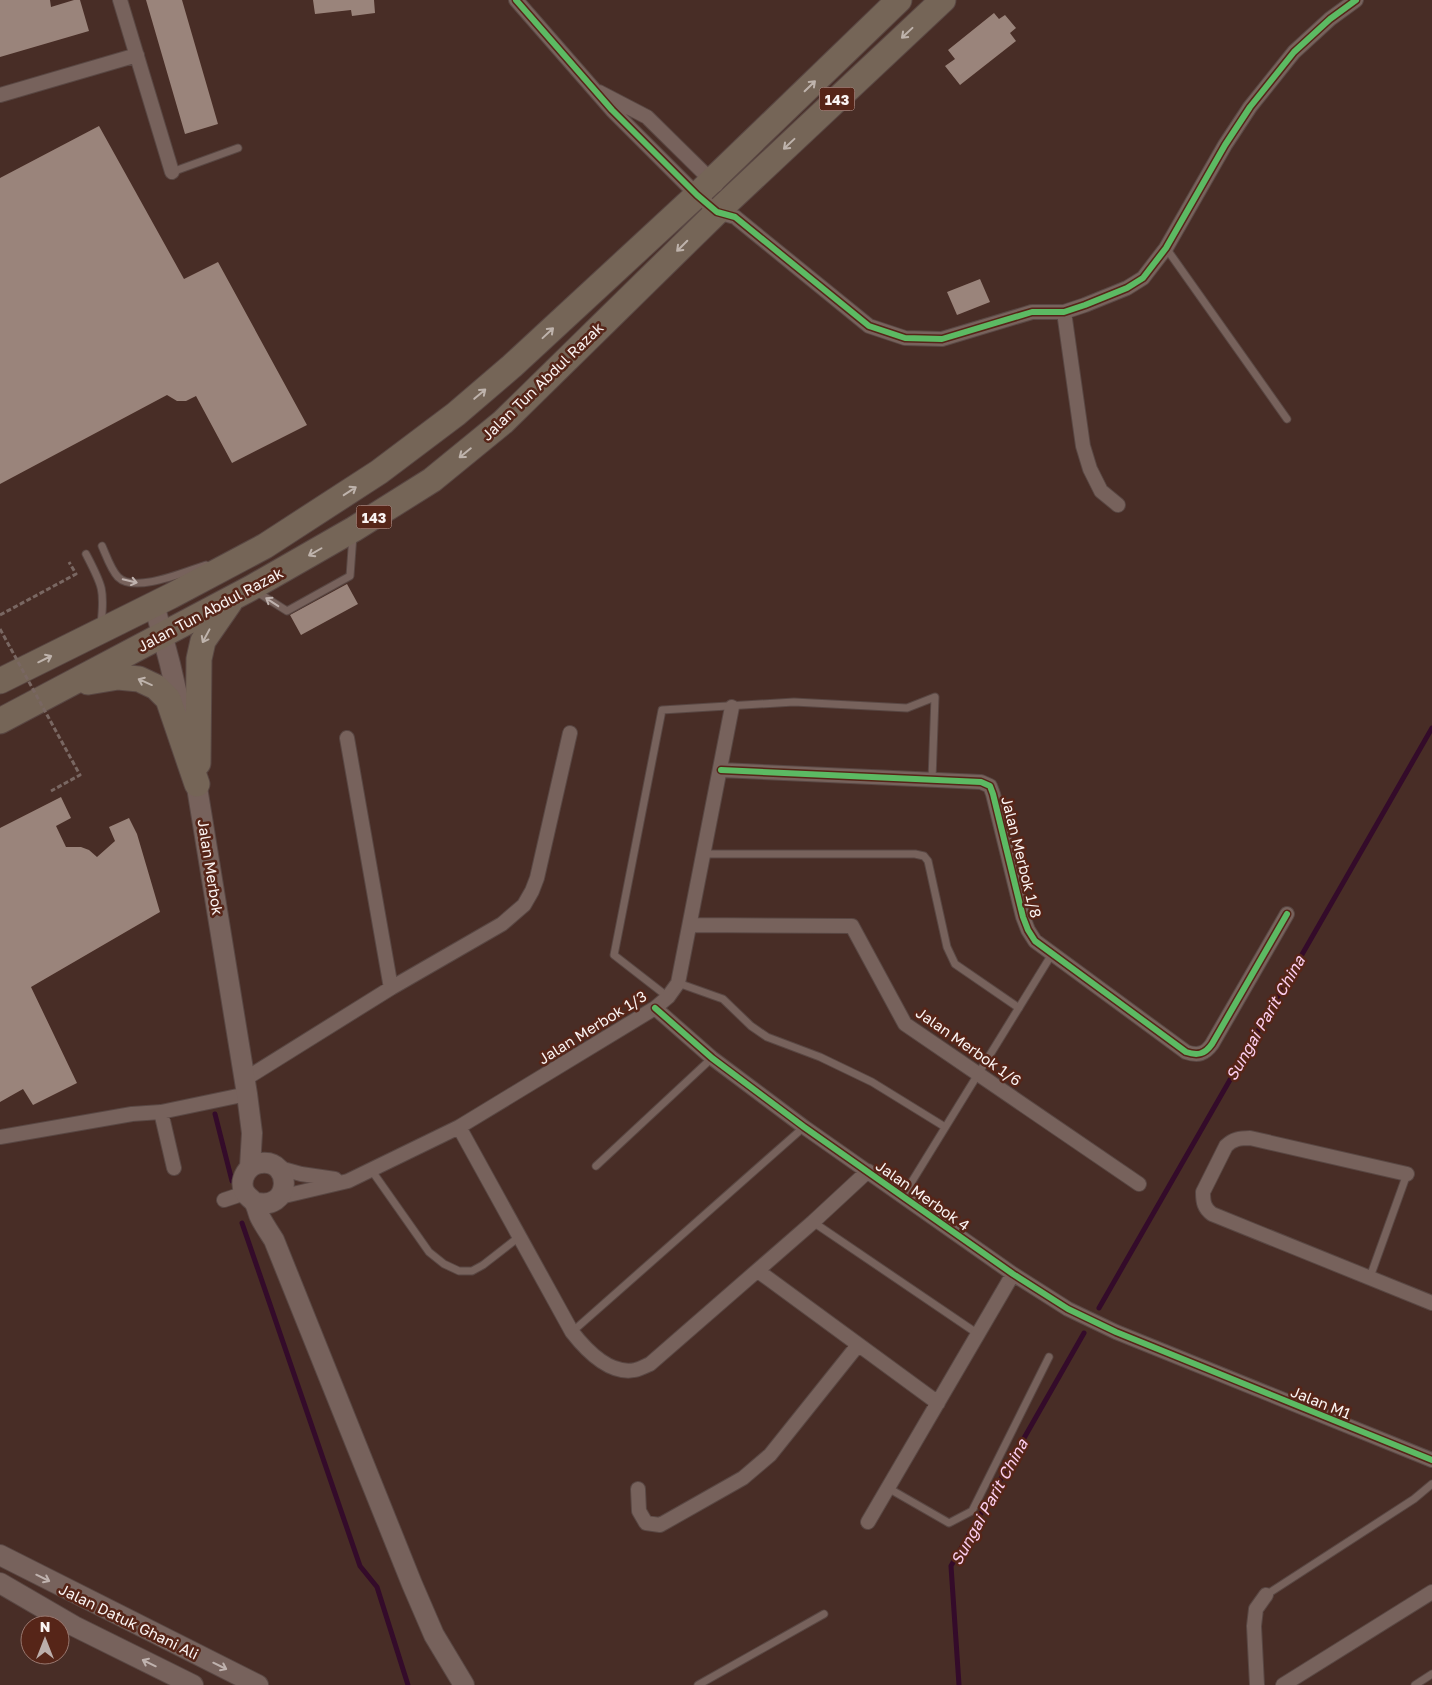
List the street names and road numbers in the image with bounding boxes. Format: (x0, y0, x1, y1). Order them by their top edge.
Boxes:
road number: 143 (820, 88, 854, 110)
street label: Jalan Tun Abdul Razak (477, 318, 607, 444)
road number: 143 (356, 506, 392, 528)
street label: Jalan Tun Abdul Razak (134, 563, 286, 655)
street label: Jalan Merbok 1/8 (998, 794, 1046, 920)
street label: Jalan Merbok (195, 818, 228, 917)
street label: Jalan Merbok 1/3 (535, 986, 649, 1068)
street label: Jalan Merbok 1/6 (913, 1003, 1025, 1089)
street label: Jalan Merbok 4 (873, 1156, 973, 1234)
street label: Jalan M1 (1288, 1382, 1354, 1422)
street label: Jalan Datuk Ghani Ali (56, 1579, 202, 1663)

